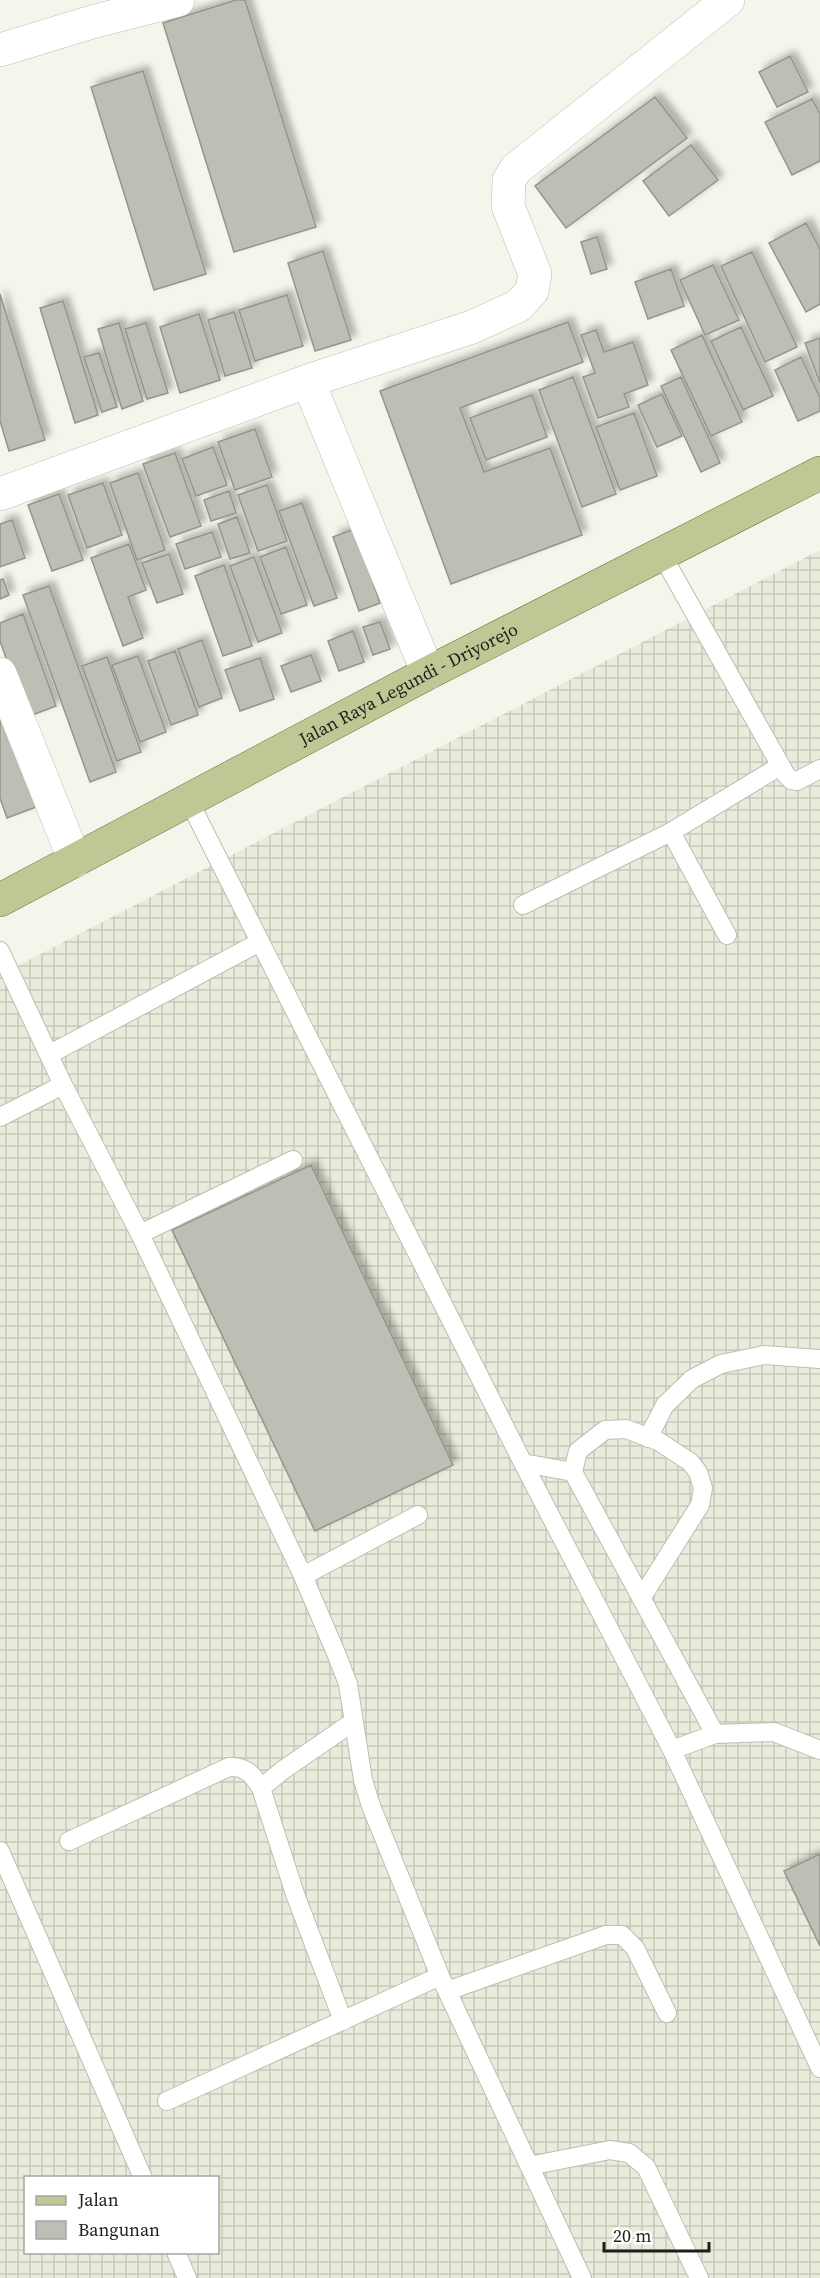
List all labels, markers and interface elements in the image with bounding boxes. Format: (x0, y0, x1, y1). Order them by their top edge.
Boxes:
street label: Jalan Raya Legundi - Driyorejo (293, 616, 522, 752)
legend (24, 2176, 219, 2254)
text: Jalan (77, 2187, 119, 2212)
scale bar (604, 2215, 709, 2253)
text: Bangunan (78, 2217, 160, 2242)
text: 20 m (613, 2223, 651, 2248)

